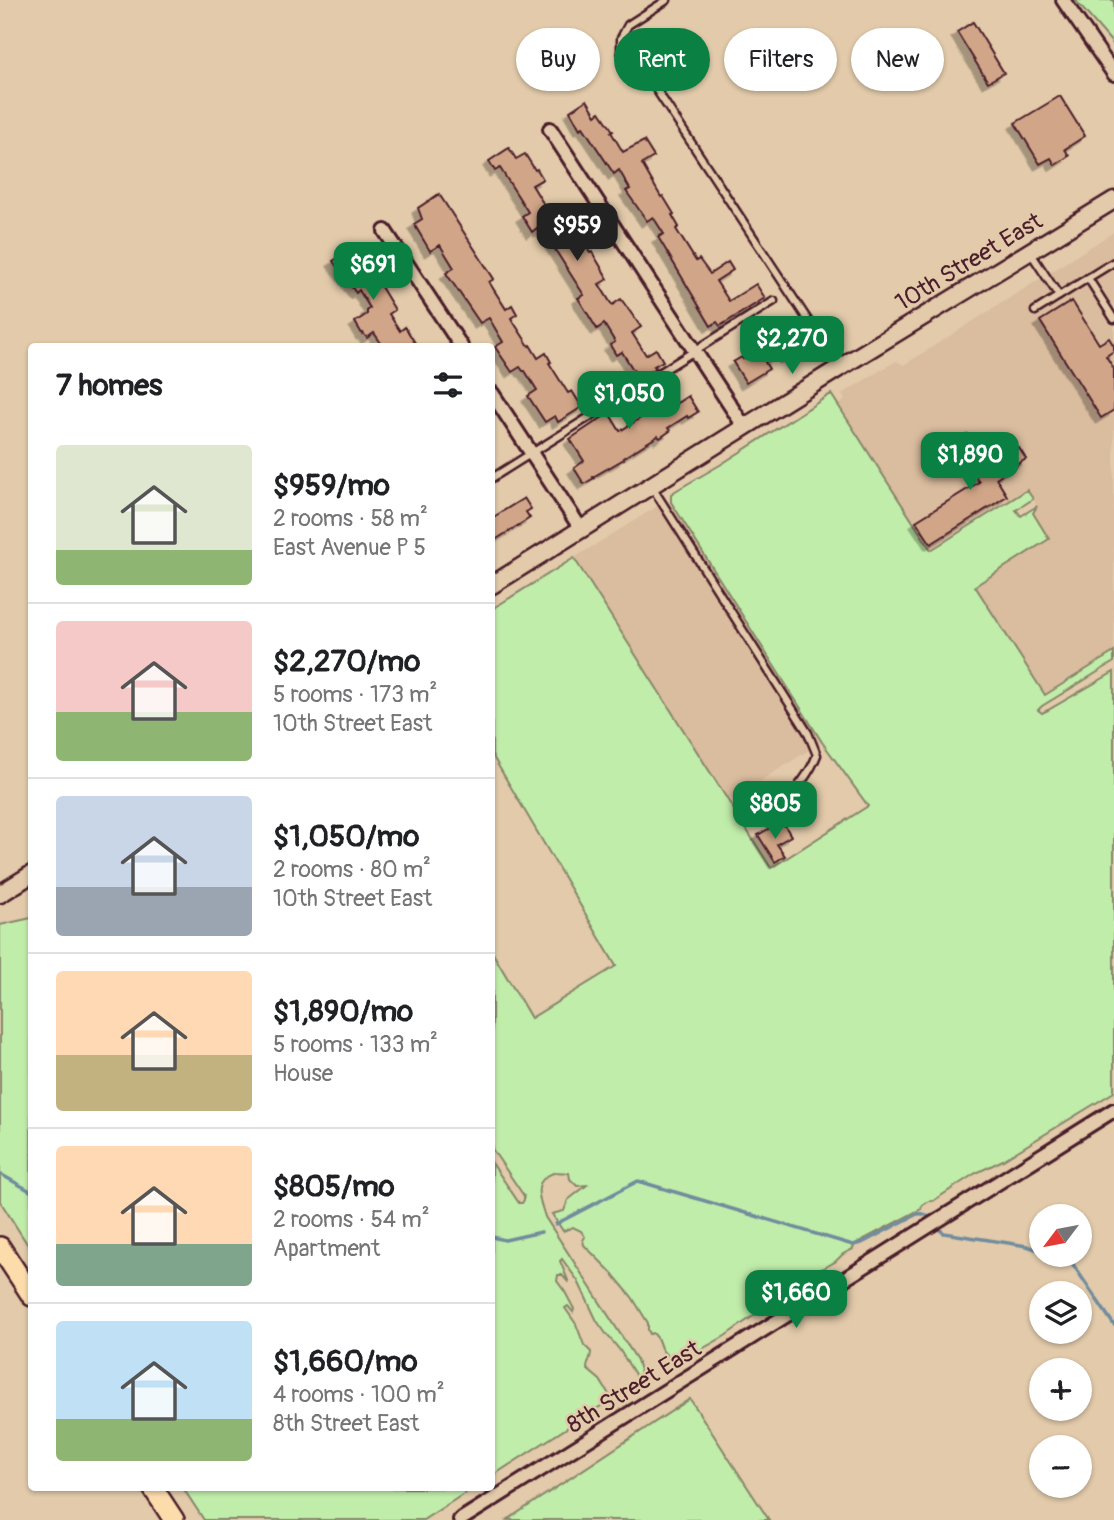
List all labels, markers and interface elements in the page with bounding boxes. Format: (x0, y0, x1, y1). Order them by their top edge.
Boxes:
chip: Buy (516, 28, 600, 91)
chip: Rent (614, 28, 710, 91)
chip: Filters (724, 28, 837, 91)
chip: New (851, 28, 944, 91)
pin: $959 (536, 204, 618, 263)
street label: 10th Street East (890, 207, 1048, 317)
text: $959 (553, 211, 601, 240)
pin: $691 (332, 243, 414, 302)
text: $691 (350, 250, 396, 279)
pin: $2,270 (735, 316, 849, 376)
text: $2,270 (756, 324, 828, 353)
icon: filters (429, 366, 467, 404)
text: 7 homes (56, 367, 163, 404)
pin: $1,050 (572, 372, 686, 431)
text: $1,050 (593, 379, 665, 408)
pin: $1,890 (913, 433, 1027, 492)
text: $1,890 (937, 440, 1003, 469)
text: $959/mo (273, 467, 390, 504)
icon: home (112, 473, 196, 557)
text: 2 rooms · 58 m² (273, 504, 428, 533)
text: East Avenue P 5 (273, 533, 426, 562)
text: $2,270/mo (273, 643, 420, 680)
icon: home (112, 649, 196, 733)
text: 5 rooms · 173 m² (273, 680, 437, 709)
text: 10th Street East (273, 709, 432, 738)
pin: $805 (734, 782, 816, 841)
text: $805 (749, 789, 801, 818)
text: $1,050/mo (273, 818, 419, 855)
icon: home (112, 824, 196, 908)
text: 2 rooms · 80 m² (273, 855, 431, 884)
text: 10th Street East (273, 884, 432, 913)
text: $1,890/mo (273, 993, 413, 1030)
icon: home (112, 999, 196, 1083)
text: 5 rooms · 133 m² (273, 1030, 438, 1059)
text: House (273, 1059, 333, 1088)
text: $805/mo (273, 1168, 395, 1205)
icon: home (112, 1174, 196, 1258)
north arrow (1029, 1204, 1092, 1267)
map controls (1029, 1204, 1092, 1498)
text: 2 rooms · 54 m² (273, 1205, 430, 1234)
text: Apartment (273, 1234, 380, 1263)
pin: $1,660 (739, 1270, 853, 1330)
text: $1,660 (761, 1278, 831, 1307)
button: layers (1029, 1281, 1092, 1344)
street label: 8th Street East (562, 1334, 707, 1440)
text: $1,660/mo (273, 1343, 418, 1380)
icon: home (112, 1349, 196, 1433)
button: + (1029, 1358, 1092, 1421)
text: 4 rooms · 100 m² (273, 1380, 445, 1409)
text: 8th Street East (273, 1409, 419, 1438)
button: − (1029, 1435, 1092, 1498)

